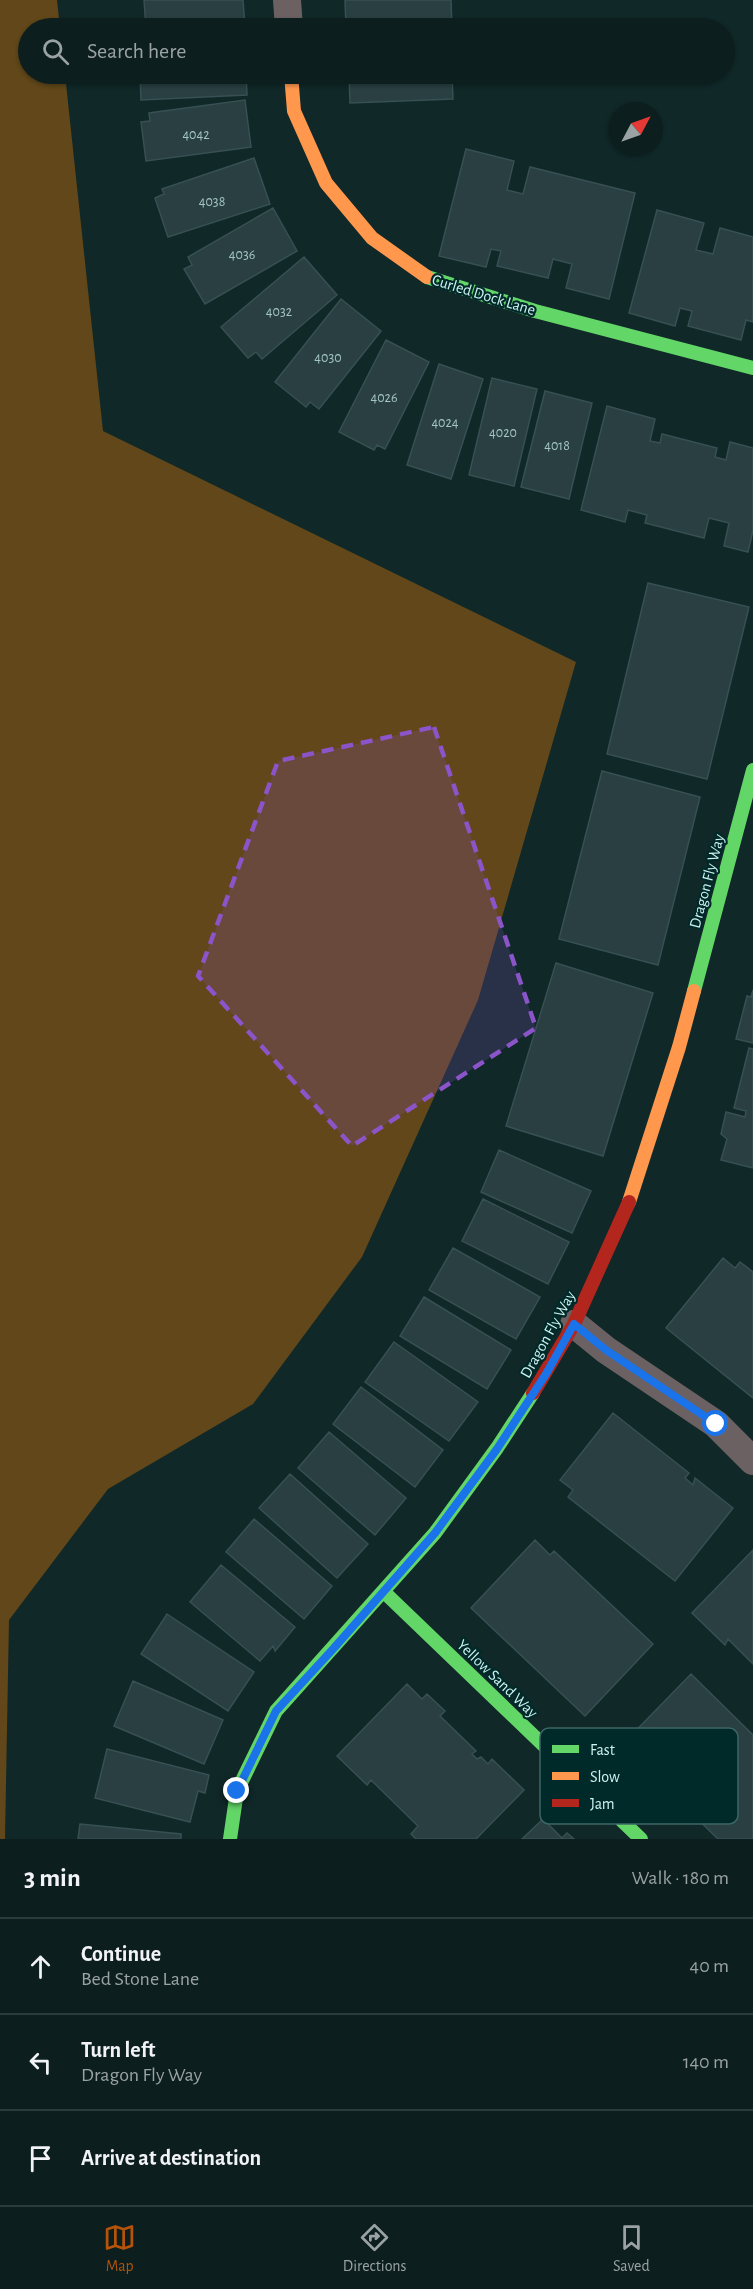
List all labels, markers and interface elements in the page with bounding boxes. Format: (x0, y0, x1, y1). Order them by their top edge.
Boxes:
search box (18, 18, 735, 84)
icon: search (39, 35, 72, 68)
text: Search here (87, 40, 186, 62)
north arrow (609, 102, 663, 156)
house number: 4042 (182, 128, 210, 142)
house number: 4038 (199, 195, 225, 209)
house number: 4036 (229, 248, 255, 262)
street label: Curled Dock Lane (430, 272, 537, 318)
house number: 4032 (266, 305, 292, 319)
house number: 4030 (314, 351, 342, 365)
house number: 4026 (370, 391, 398, 405)
house number: 4024 (431, 416, 459, 430)
house number: 4020 (489, 426, 517, 440)
house number: 4018 (544, 439, 570, 453)
street label: Dragon Fly Way (687, 832, 728, 930)
street label: Dragon Fly Way (517, 1288, 579, 1381)
route start (702, 1410, 728, 1436)
street label: Yellow Sand Way (453, 1637, 541, 1722)
legend (540, 1728, 738, 1824)
text: Fast (590, 1742, 615, 1758)
text: Slow (590, 1769, 620, 1785)
route end (223, 1777, 249, 1803)
text: Jam (590, 1796, 615, 1812)
text: 3 min (24, 1865, 81, 1891)
text: Walk · 180 m (632, 1868, 729, 1888)
text: Continue (81, 1943, 161, 1965)
icon: ahead (24, 1950, 57, 1983)
text: 40 m (690, 1956, 729, 1976)
text: Bed Stone Lane (81, 1969, 199, 1989)
text: Turn left (81, 2039, 155, 2061)
icon: left (24, 2046, 57, 2079)
text: 140 m (683, 2052, 729, 2072)
text: Dragon Fly Way (81, 2065, 202, 2085)
icon: arrive (24, 2142, 57, 2175)
text: Arrive at destination (81, 2147, 261, 2169)
tab: Map (103, 2221, 136, 2276)
tab: Directions (343, 2221, 407, 2276)
tab: Saved (613, 2221, 650, 2276)

